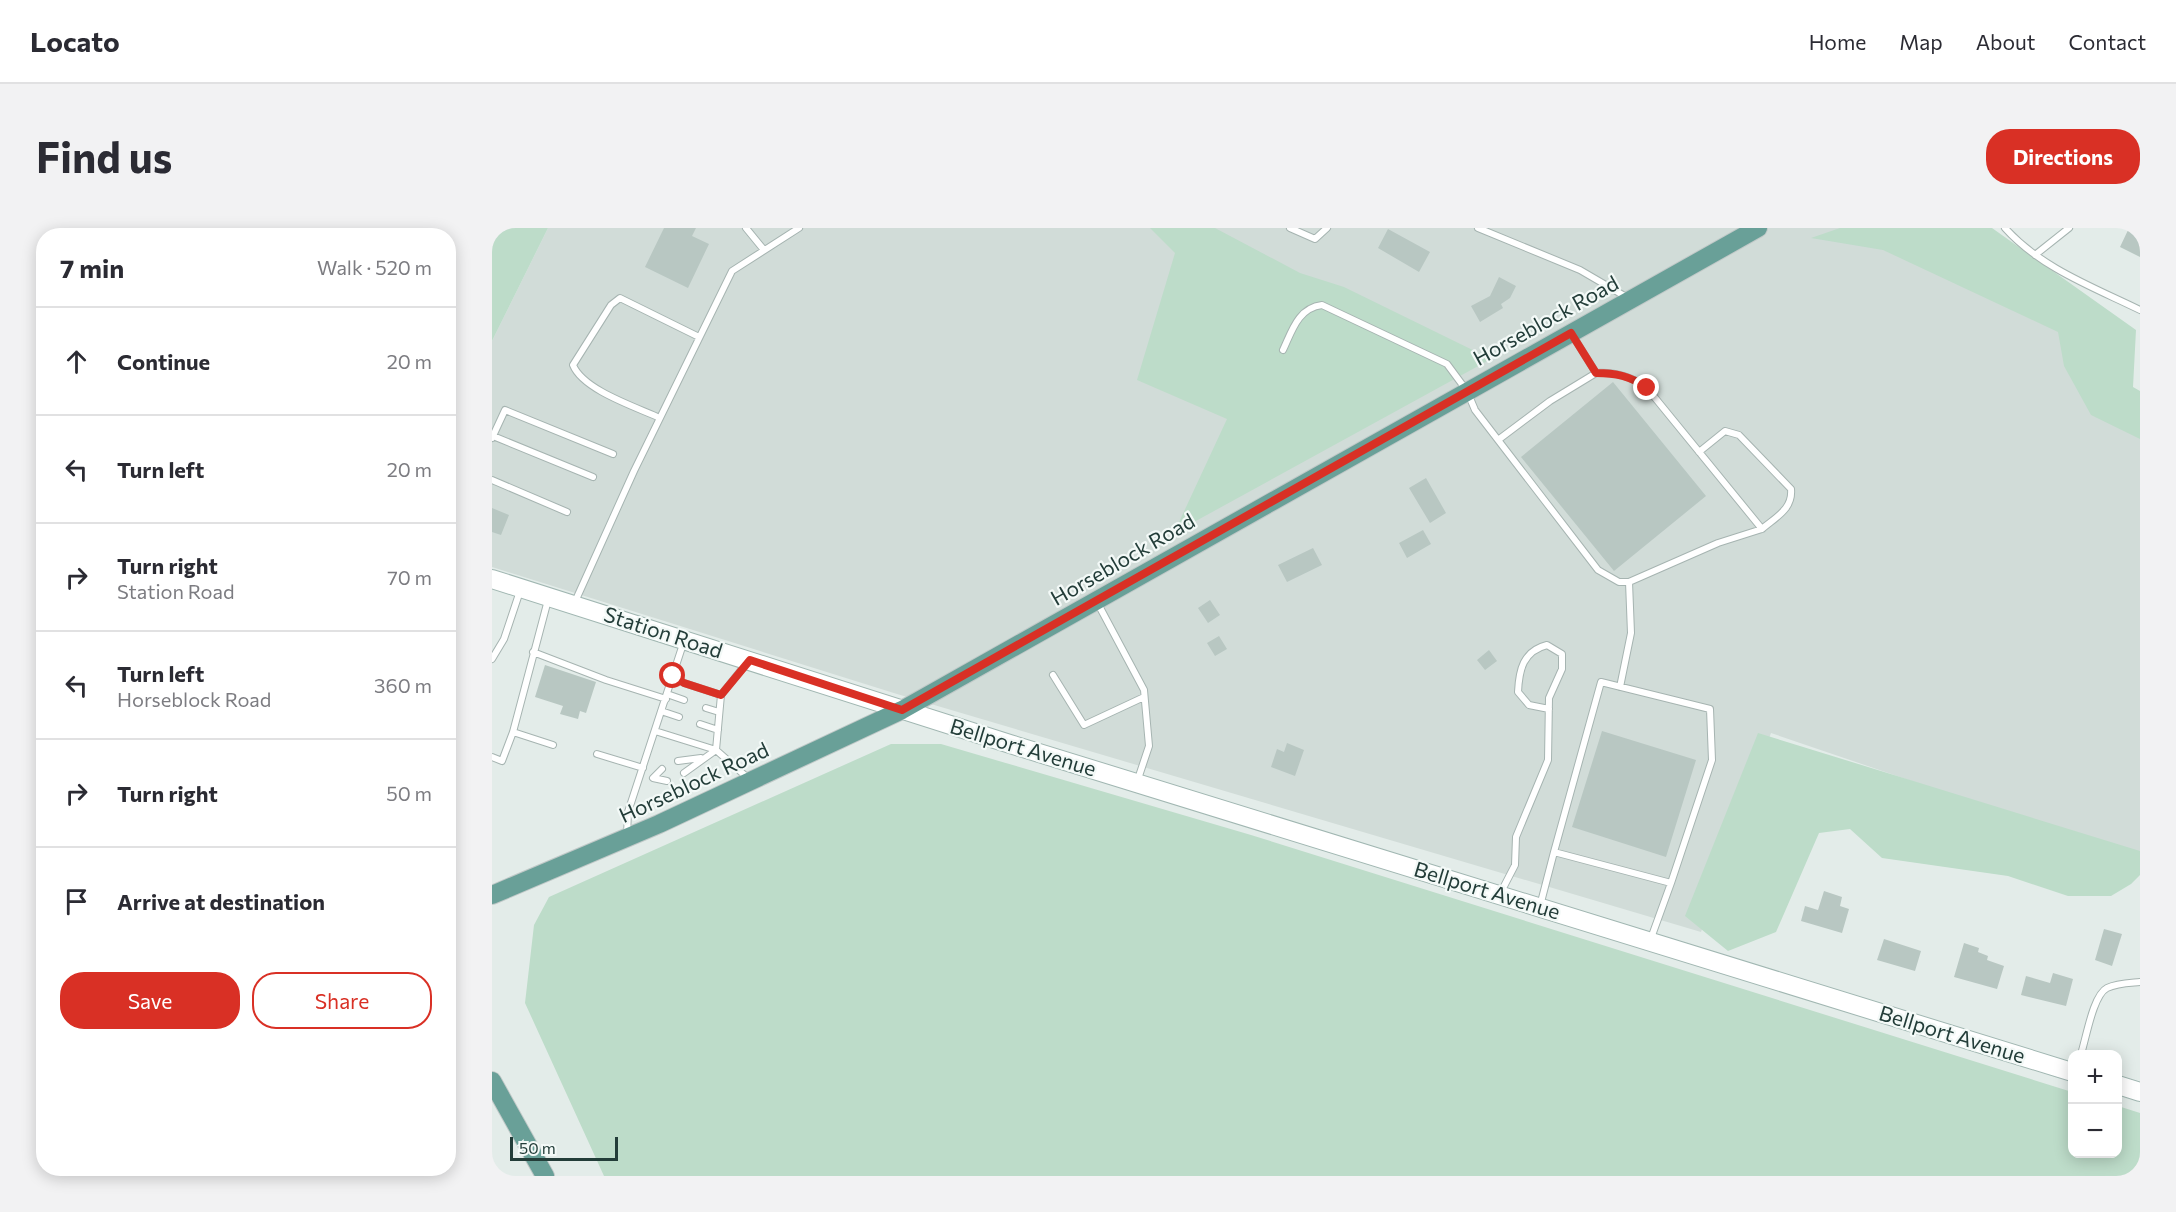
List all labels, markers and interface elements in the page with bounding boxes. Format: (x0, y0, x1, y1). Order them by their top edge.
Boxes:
text: Locato (30, 24, 120, 58)
text: Home (1809, 29, 1866, 54)
text: Map (1899, 29, 1943, 54)
text: About (1976, 29, 2035, 54)
text: Contact (2068, 29, 2146, 54)
button: Directions (1986, 129, 2140, 184)
text: Find us (36, 130, 172, 182)
text: 7 min (60, 252, 124, 283)
text: Walk · 520 m (317, 255, 432, 279)
street label: Horseblock Road (1468, 269, 1622, 370)
icon: ahead (60, 345, 93, 378)
text: Continue (117, 348, 210, 375)
text: 20 m (387, 349, 432, 373)
route end (1633, 374, 1659, 400)
icon: left (60, 453, 93, 486)
text: Turn left (117, 456, 204, 483)
text: 20 m (387, 457, 432, 481)
street label: Horseblock Road (1046, 507, 1199, 610)
text: Turn right (117, 552, 218, 579)
icon: right (60, 561, 93, 594)
text: 70 m (387, 565, 432, 589)
text: Station Road (117, 579, 234, 603)
street label: Station Road (601, 601, 726, 663)
text: Turn left (117, 660, 204, 687)
route start (659, 662, 685, 688)
icon: left (60, 669, 93, 702)
text: 360 m (374, 673, 432, 697)
text: Horseblock Road (117, 687, 271, 711)
street label: Bellport Avenue (947, 712, 1099, 781)
street label: Horseblock Road (615, 736, 772, 827)
icon: right (60, 777, 93, 810)
text: Turn right (117, 780, 218, 807)
text: 50 m (386, 781, 432, 805)
street label: Bellport Avenue (1411, 855, 1563, 924)
icon: arrive (60, 885, 93, 918)
text: Arrive at destination (117, 888, 325, 915)
button: Save (60, 972, 240, 1029)
button: Share (252, 972, 432, 1029)
street label: Bellport Avenue (1876, 999, 2028, 1068)
map controls (2068, 1050, 2122, 1158)
button: + (2068, 1050, 2122, 1104)
button: − (2068, 1104, 2122, 1158)
scale bar (510, 1134, 618, 1162)
text: 50 m (519, 1138, 556, 1157)

